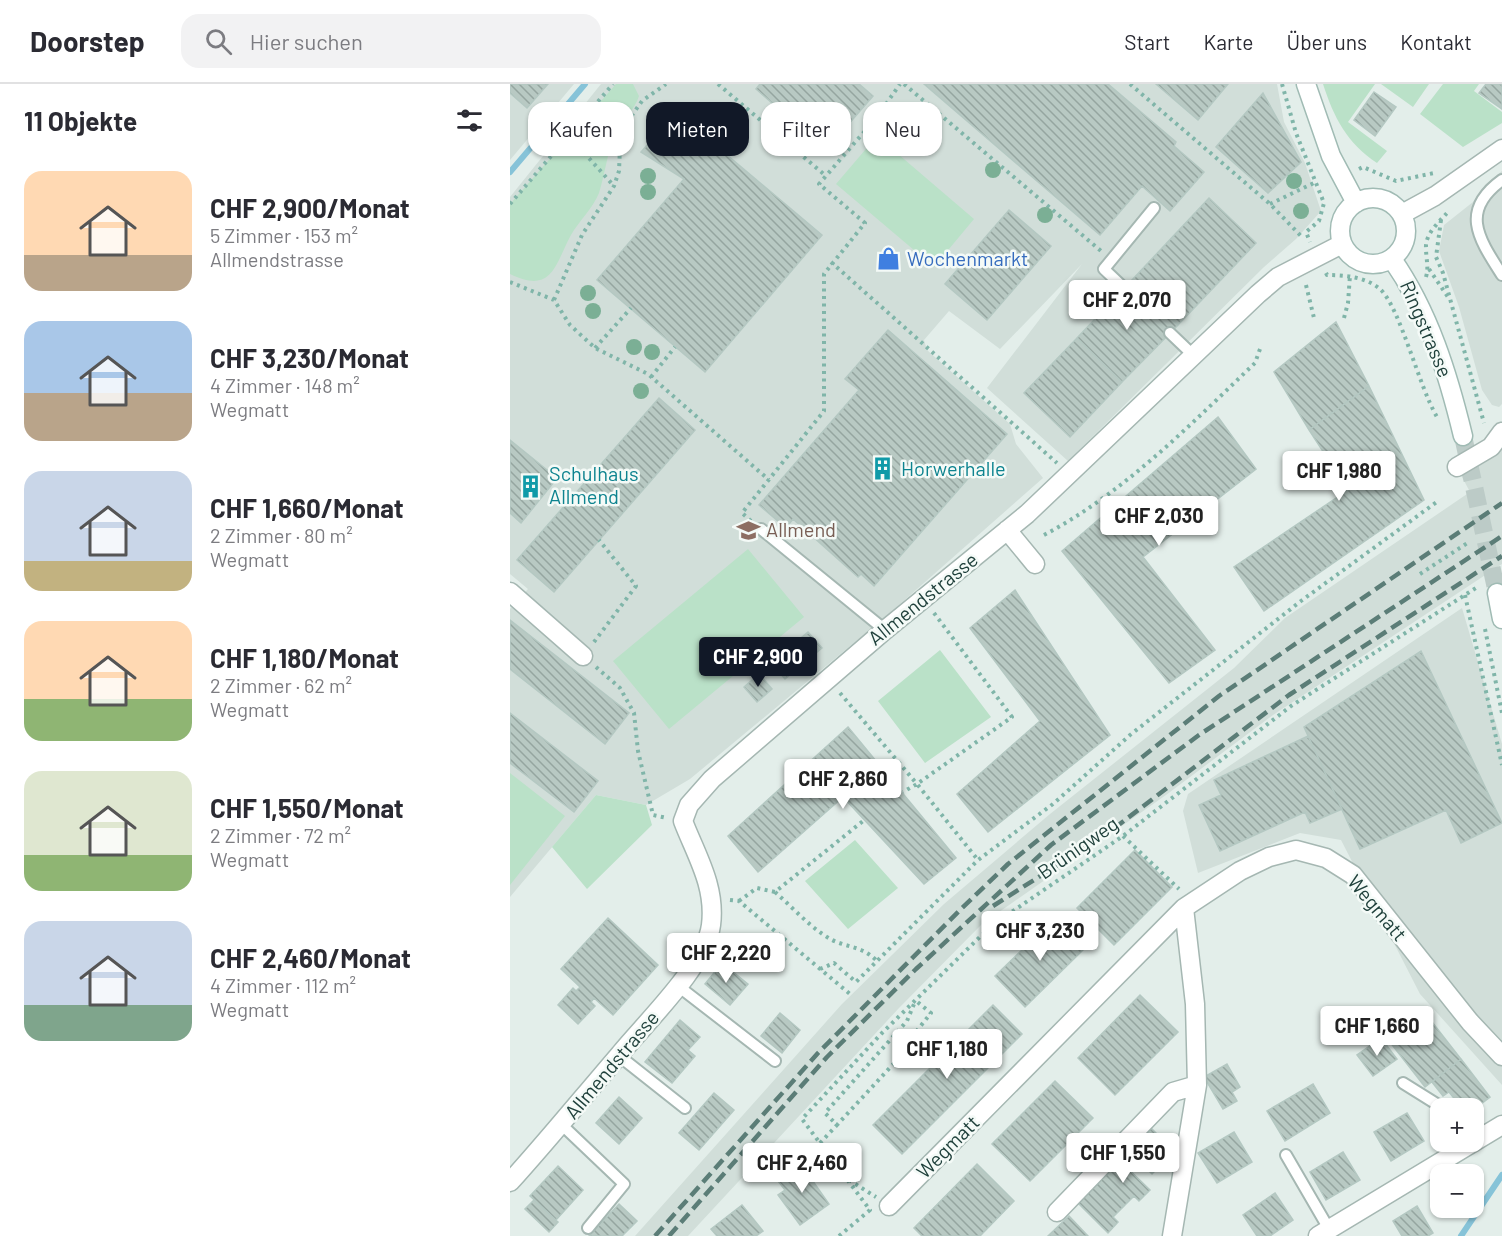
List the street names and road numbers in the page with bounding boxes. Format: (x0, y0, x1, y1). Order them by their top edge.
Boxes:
street label: Ringstrasse (1396, 277, 1458, 381)
street label: Allmendstrasse (863, 547, 982, 650)
street label: Brünigweg (1033, 811, 1122, 884)
street label: Wegmatt (1343, 869, 1412, 945)
street label: Allmendstrasse (559, 1005, 663, 1123)
street label: Wegmatt (911, 1110, 984, 1183)

